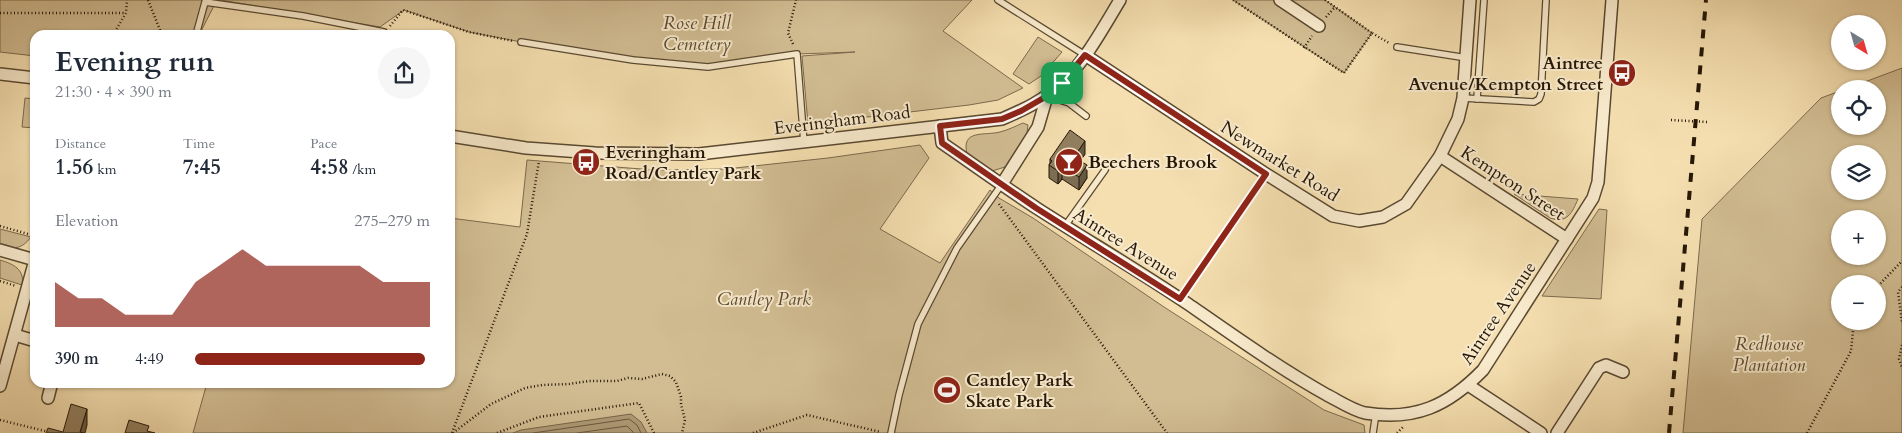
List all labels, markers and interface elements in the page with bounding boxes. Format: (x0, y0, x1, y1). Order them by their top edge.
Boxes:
park label: Rose Hill Cemetery (663, 11, 732, 57)
north arrow (1831, 15, 1886, 70)
map controls (1831, 15, 1886, 330)
text: Evening run (55, 43, 214, 81)
button: share (378, 47, 430, 99)
place label: Aintree Avenue/Kempton Street (1408, 51, 1604, 97)
bus stop icon: Aintree Avenue/Kempton Street (1607, 58, 1637, 88)
pin (1041, 62, 1083, 104)
icon: arrive (1048, 69, 1076, 97)
button: locate (1831, 80, 1886, 135)
text: 21:30 · 4 × 390 m (55, 81, 172, 103)
street label: Everingham Road (772, 100, 912, 141)
street label: Newmarket Road (1216, 115, 1344, 208)
text: Distance (55, 134, 106, 153)
text: Time (183, 134, 215, 153)
text: Pace (310, 134, 337, 153)
place label: Everingham Road/Cantley Park (605, 140, 762, 186)
street label: Kempton Street (1456, 140, 1570, 227)
button: layers (1831, 145, 1886, 200)
bus stop icon: Everingham Road/Cantley Park (571, 147, 601, 177)
bar icon: Beechers Brook (1054, 147, 1084, 177)
place label: Beechers Brook (1088, 150, 1218, 175)
text: 1.56 (55, 153, 93, 182)
text: 7:45 (183, 153, 221, 182)
text: 4:58 (310, 153, 349, 182)
text: km (93, 160, 116, 179)
text: /km (349, 160, 376, 179)
street label: Aintree Avenue (1068, 202, 1183, 287)
text: Elevation (55, 210, 119, 232)
text: 275–279 m (354, 210, 430, 232)
button: + (1831, 210, 1886, 265)
street label: Aintree Avenue (1455, 257, 1542, 370)
button: − (1831, 275, 1886, 330)
park label: Cantley Park (717, 287, 811, 312)
park label: Redhouse Plantation (1733, 332, 1806, 378)
text: 390 m (55, 348, 99, 370)
text: 4:49 (135, 348, 164, 370)
place label: Cantley Park Skate Park (966, 368, 1074, 414)
sports icon: Cantley Park Skate Park (932, 375, 962, 405)

